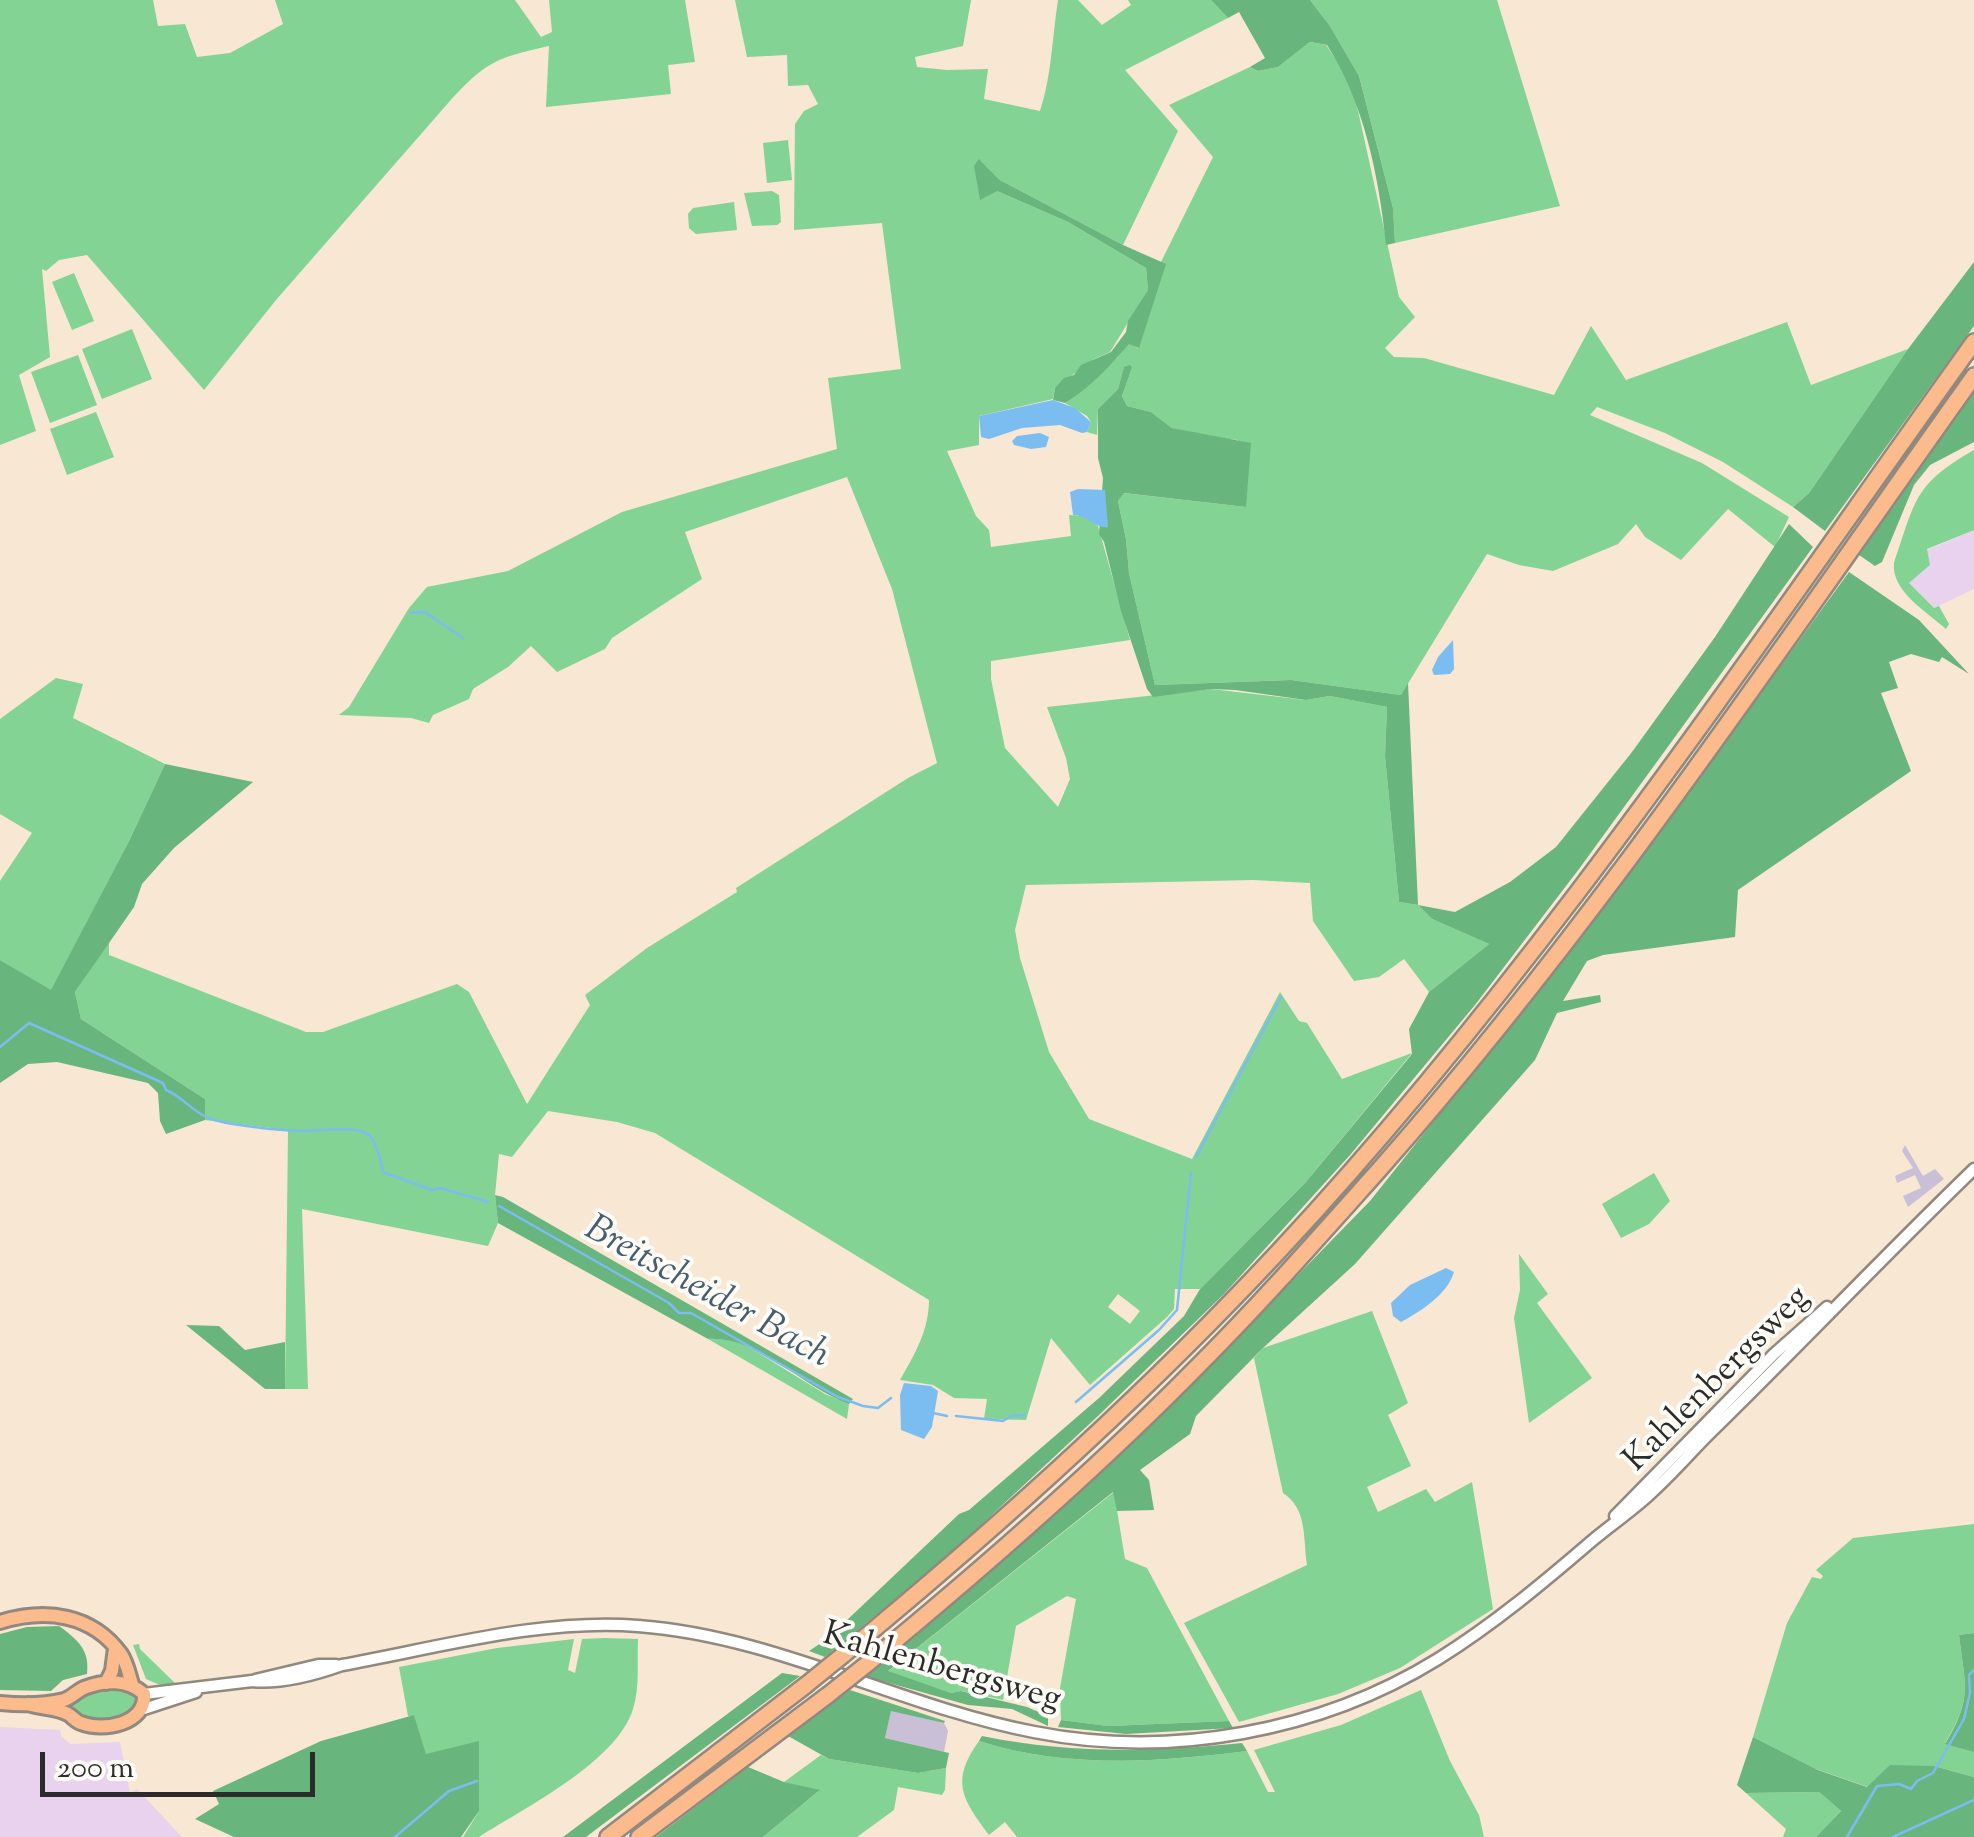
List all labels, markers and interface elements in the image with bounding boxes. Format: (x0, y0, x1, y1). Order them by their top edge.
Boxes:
water label: Breitscheider Bach (575, 1209, 837, 1381)
street label: Kahlenbergsweg (1617, 1279, 1821, 1483)
street label: Kahlenbergsweg (817, 1616, 1065, 1724)
scale bar (45, 1732, 320, 1794)
text: 200 m (57, 1748, 134, 1791)

